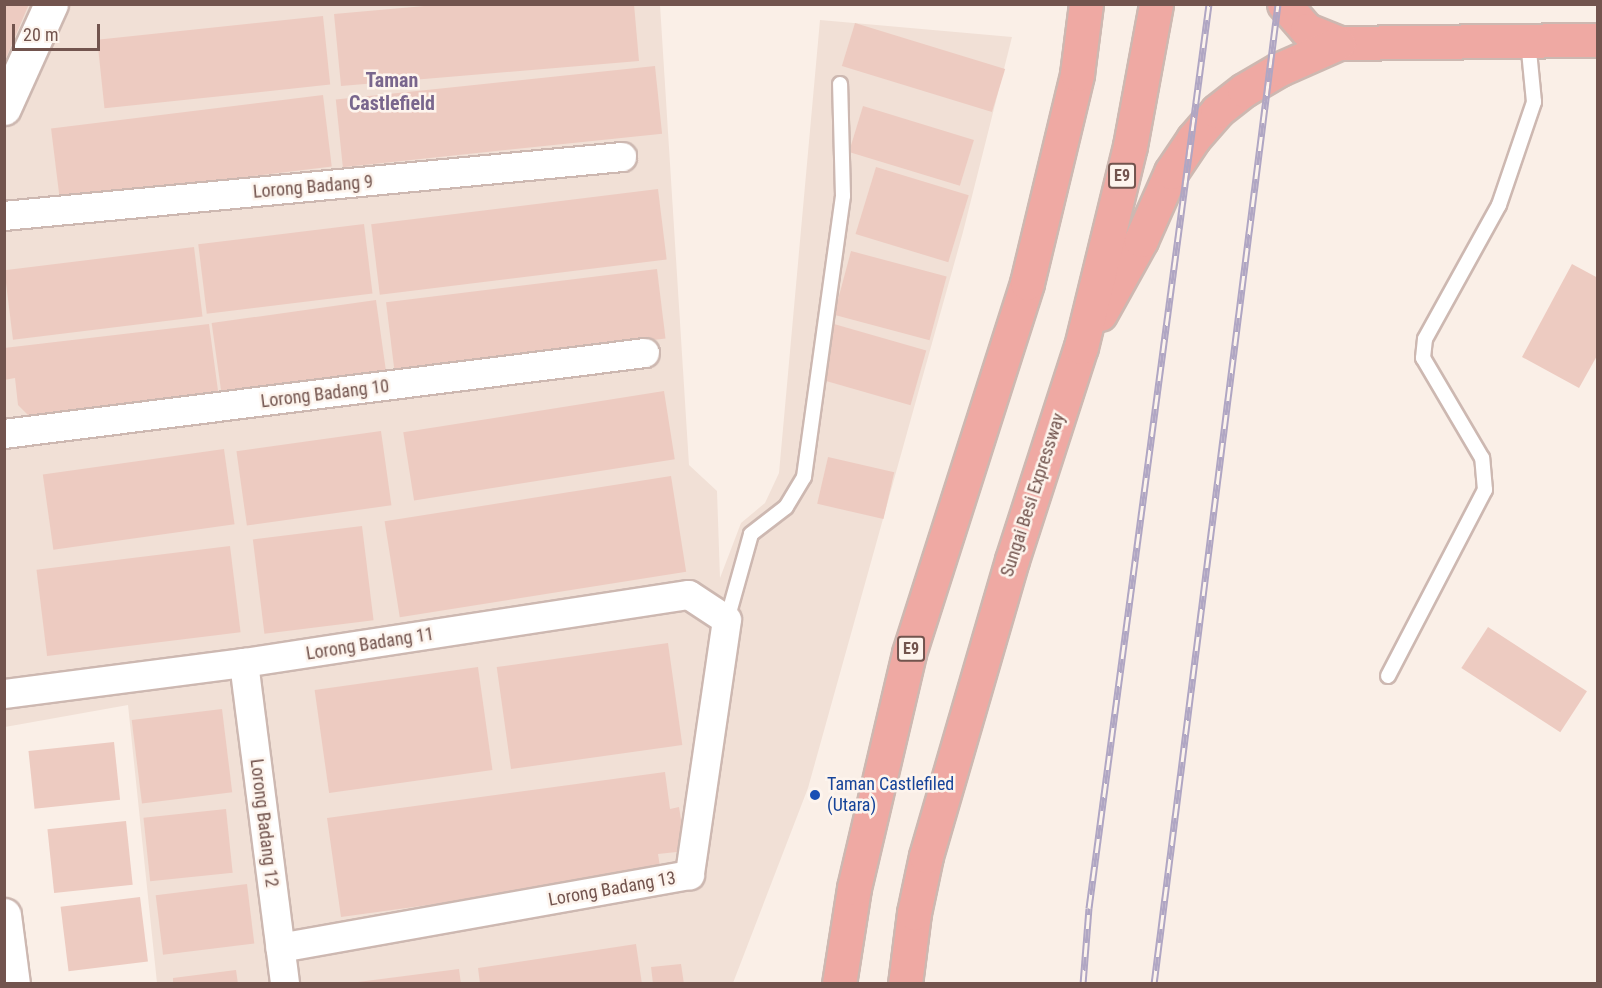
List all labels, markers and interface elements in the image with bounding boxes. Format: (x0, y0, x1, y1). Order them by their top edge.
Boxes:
scale bar (15, 12, 104, 50)
text: 20 m (23, 24, 58, 45)
district label: Taman Castlefield (349, 68, 435, 115)
road number: E9 (1107, 163, 1137, 189)
street label: Lorong Badang 9 (252, 171, 374, 203)
street label: Lorong Badang 10 (260, 375, 390, 413)
street label: Sungai Besi Expressway (996, 410, 1070, 580)
street label: Lorong Badang 11 (305, 623, 435, 665)
road number: E9 (896, 636, 926, 662)
street label: Lorong Badang 12 (245, 758, 283, 888)
place label: Taman Castlefiled (Utara) (827, 774, 954, 816)
marker: Taman Castlefiled (Utara) (808, 788, 822, 802)
street label: Lorong Badang 13 (547, 867, 677, 911)

